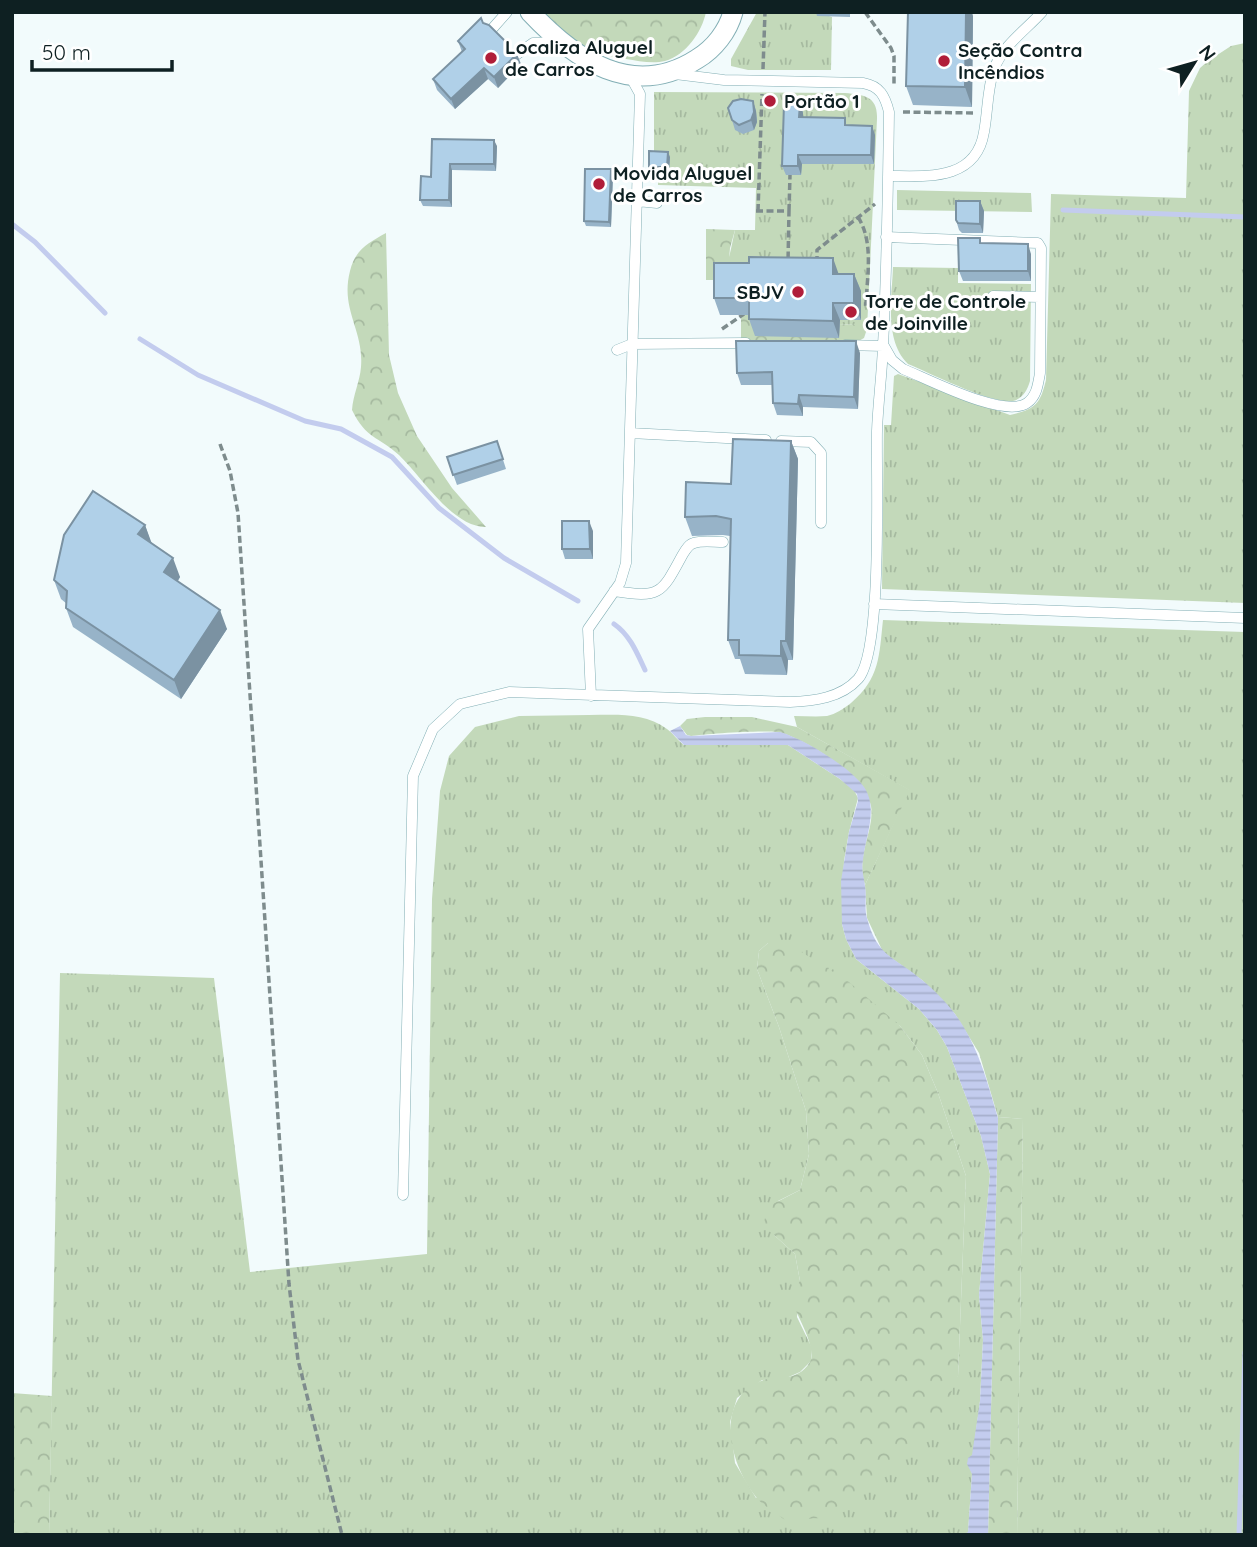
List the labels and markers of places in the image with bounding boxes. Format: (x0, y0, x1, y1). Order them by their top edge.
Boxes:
place label: Localiza Aluguel de Carros (505, 35, 653, 81)
place label: Seção Contra Incêndios (958, 38, 1082, 84)
marker: Localiza Aluguel de Carros (483, 50, 499, 66)
marker: Seção Contra Incêndios (936, 53, 952, 69)
place label: Portão 1 (784, 89, 860, 113)
marker: Portão 1 (762, 93, 778, 109)
place label: Movida Aluguel de Carros (613, 161, 752, 207)
marker: Movida Aluguel de Carros (591, 176, 607, 192)
place label: SBJV (737, 280, 784, 304)
marker: SBJV (790, 284, 806, 300)
place label: Torre de Controle de Joinville (865, 289, 1026, 335)
marker: Torre de Controle de Joinville (843, 304, 859, 320)

